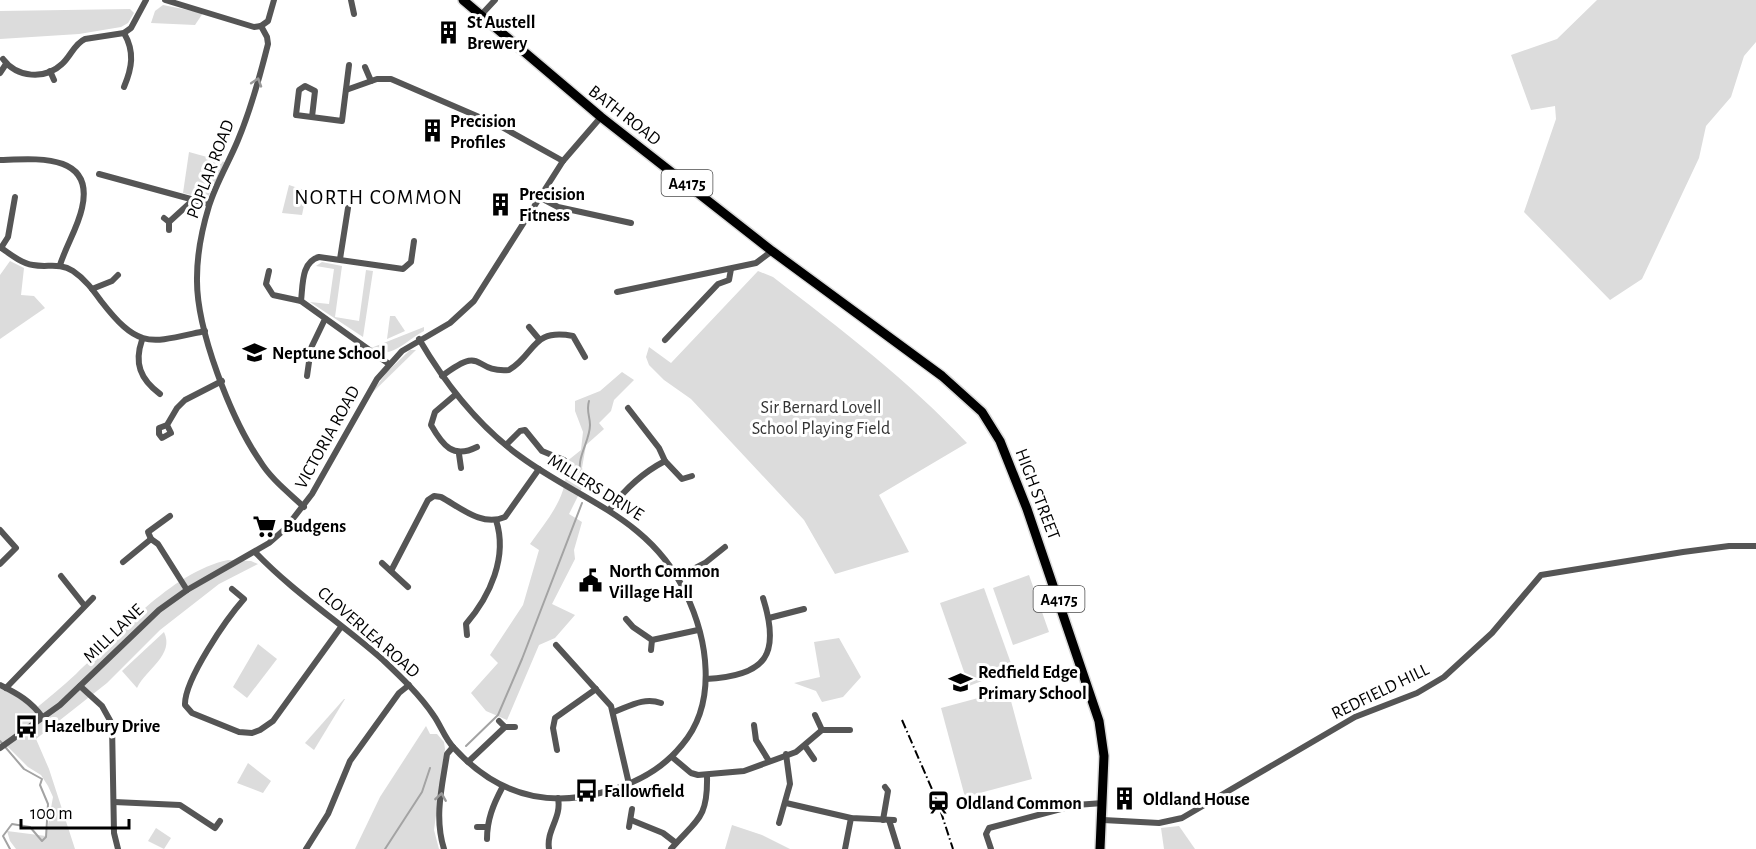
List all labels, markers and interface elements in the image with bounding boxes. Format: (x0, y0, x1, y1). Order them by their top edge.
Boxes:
place label: St Austell Brewery (467, 14, 535, 53)
building icon: St Austell Brewery (436, 19, 462, 45)
one-way arrow (250, 77, 263, 88)
street label: BATH ROAD (585, 82, 664, 149)
place label: Precision Profiles (450, 113, 516, 152)
street label: POPLAR ROAD (184, 118, 238, 221)
building icon: Precision Profiles (419, 118, 445, 144)
road number: A4175 (662, 170, 712, 196)
place label: Precision Fitness (519, 186, 585, 225)
district label: NORTH COMMON (294, 187, 464, 208)
building icon: Precision Fitness (488, 191, 514, 217)
school or university icon: Neptune School (241, 340, 267, 366)
place label: Neptune School (272, 345, 386, 363)
street label: VICTORIA ROAD (292, 383, 364, 492)
park label: Sir Bernard Lovell School Playing Field (752, 399, 890, 438)
street label: HIGH STREET (1011, 446, 1063, 543)
street label: MILLERS DRIVE (544, 451, 647, 525)
supermarket icon: Budgens (252, 513, 278, 539)
place label: Budgens (283, 518, 346, 536)
place label: North Common Village Hall (609, 563, 720, 602)
public building icon: North Common Village Hall (578, 568, 604, 594)
street label: CLOVERLEA ROAD (314, 584, 423, 682)
road number: A4175 (1034, 586, 1084, 612)
street label: MILL LANE (80, 601, 147, 667)
street label: REDFIELD HILL (1329, 660, 1432, 723)
place label: Redfield Edge Primary School (978, 664, 1087, 703)
school or university icon: Redfield Edge Primary School (947, 669, 973, 695)
bus stop icon: Hazelbury Drive (13, 713, 39, 739)
place label: Hazelbury Drive (44, 718, 160, 736)
bus stop icon: Fallowfield (573, 778, 599, 804)
place label: Fallowfield (604, 783, 685, 801)
building icon: Oldland House (1112, 786, 1138, 812)
station icon: Oldland Common (925, 790, 951, 816)
place label: Oldland House (1143, 791, 1250, 809)
scale bar (21, 792, 129, 830)
one-way arrow (434, 793, 446, 802)
place label: Oldland Common (956, 795, 1082, 813)
text: 100 m (30, 805, 73, 823)

